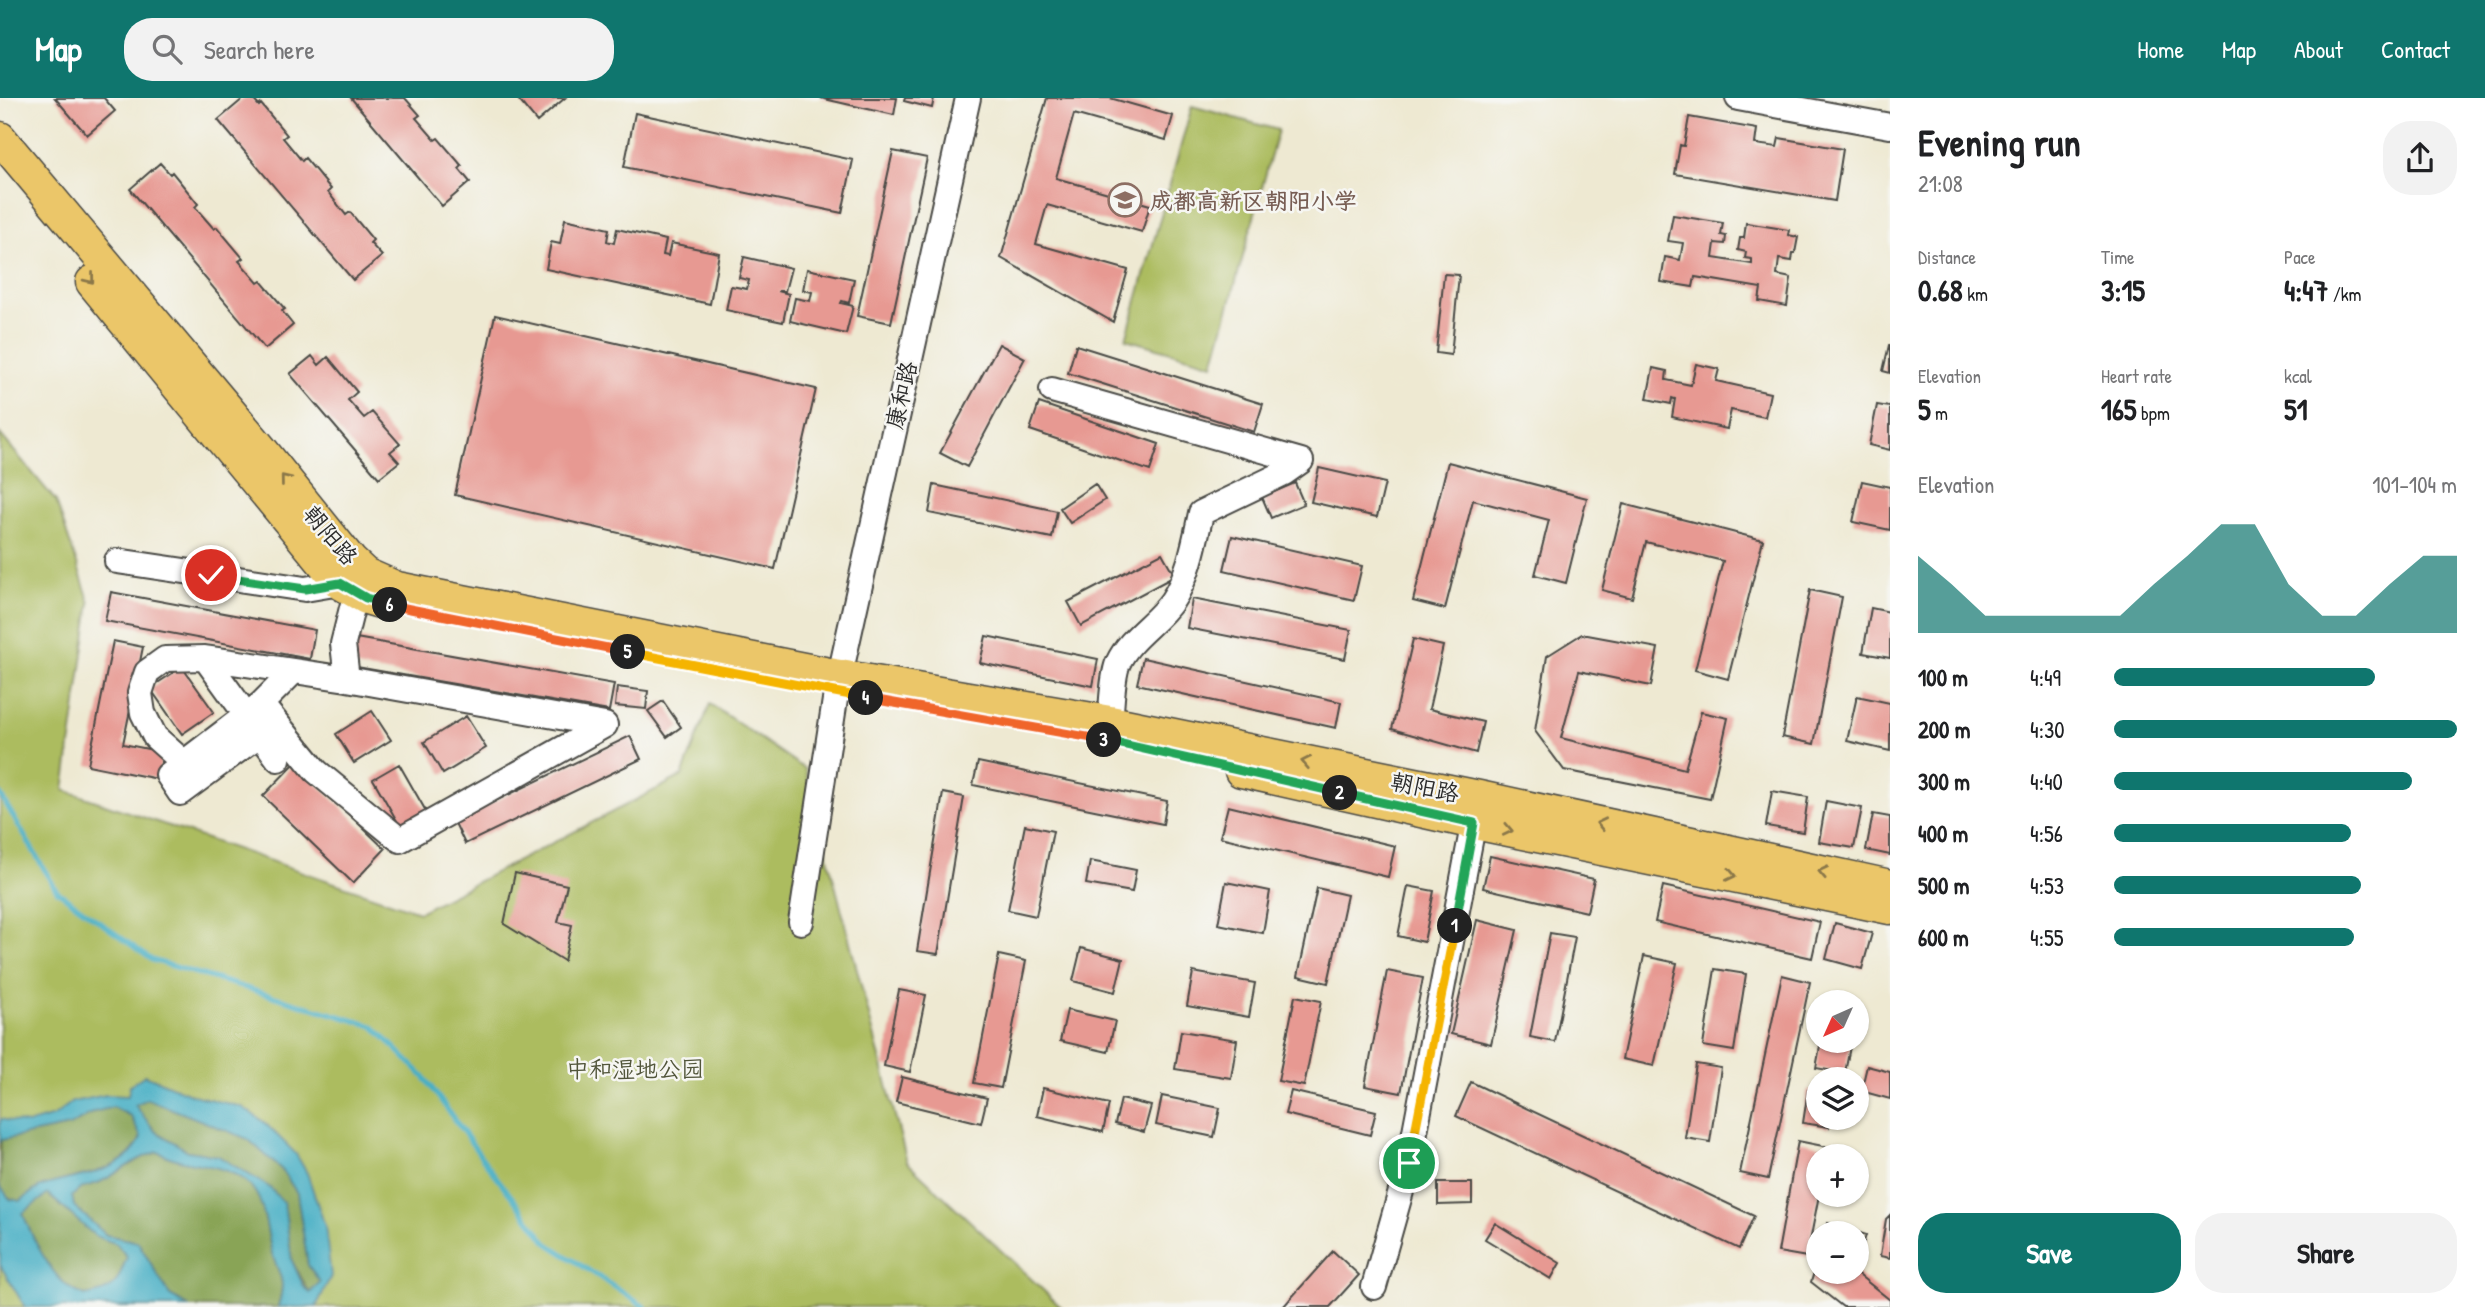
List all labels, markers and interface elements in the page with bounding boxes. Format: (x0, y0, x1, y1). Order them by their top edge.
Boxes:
search box (124, 18, 614, 81)
text: Map (35, 27, 82, 71)
icon: search (148, 30, 186, 68)
text: Search here (204, 32, 315, 67)
text: Home (2137, 33, 2184, 65)
text: Map (2222, 33, 2256, 65)
text: About (2294, 33, 2343, 65)
text: Contact (2381, 33, 2450, 65)
text: Evening run (1918, 116, 2081, 168)
button: share (2383, 121, 2457, 195)
text: 21:08 (1918, 168, 1963, 199)
school or university icon: 成都高新区朝阳小学 (1106, 181, 1144, 219)
place label: 成都高新区朝阳小学 (1150, 185, 1357, 216)
text: Distance (1918, 244, 1976, 270)
text: Time (2101, 244, 2135, 270)
text: Pace (2284, 244, 2316, 270)
text: 0.68 (1918, 270, 1963, 310)
text: 3:15 (2101, 270, 2145, 310)
text: 4:47 (2284, 270, 2328, 310)
one-way arrow (82, 271, 94, 284)
text: km (1963, 281, 1988, 307)
text: /km (2328, 281, 2362, 307)
street label: 康和路 (878, 358, 924, 432)
text: Elevation (1918, 363, 1981, 389)
text: Heart rate (2101, 363, 2172, 389)
text: kcal (2284, 363, 2312, 389)
text: 5 (1918, 389, 1931, 429)
text: 165 (2101, 389, 2137, 429)
text: 51 (2284, 389, 2308, 429)
text: m (1931, 400, 1948, 426)
text: bpm (2137, 400, 2170, 426)
text: Elevation (1918, 469, 1994, 500)
text: 101–104 m (2372, 469, 2457, 500)
one-way arrow (281, 475, 293, 488)
street label: 朝阳路 (297, 499, 365, 571)
pin (181, 545, 241, 605)
icon: check (192, 556, 230, 594)
pin: 6 (372, 588, 408, 622)
text: 6 (386, 591, 393, 617)
pin: 5 (610, 634, 646, 670)
text: 5 (623, 638, 632, 664)
text: 100 m (1918, 662, 1968, 693)
text: 4:49 (2030, 662, 2061, 693)
pin: 4 (848, 680, 884, 716)
text: 4 (862, 684, 869, 710)
text: 200 m (1918, 714, 1970, 745)
text: 4:30 (2030, 714, 2065, 745)
pin: 3 (1086, 722, 1122, 758)
text: 3 (1099, 726, 1108, 752)
one-way arrow (1300, 756, 1312, 771)
street label: 朝阳路 (1388, 765, 1462, 809)
text: 300 m (1918, 766, 1970, 797)
text: 4:40 (2030, 766, 2063, 797)
pin: 2 (1322, 776, 1358, 810)
text: 2 (1335, 779, 1344, 805)
one-way arrow (1595, 817, 1607, 832)
text: 400 m (1918, 818, 1968, 849)
text: 4:56 (2030, 818, 2063, 849)
one-way arrow (1502, 821, 1514, 836)
one-way arrow (1817, 865, 1829, 880)
one-way arrow (1725, 867, 1737, 882)
text: 500 m (1918, 870, 1969, 901)
text: 4:53 (2030, 870, 2064, 901)
pin: 1 (1438, 908, 1472, 944)
text: 1 (1451, 912, 1458, 938)
text: 600 m (1918, 922, 1969, 953)
text: 4:55 (2030, 922, 2063, 953)
north arrow (1806, 990, 1869, 1054)
map controls (1806, 990, 1869, 1284)
park label: 中和湿地公园 (566, 1053, 704, 1084)
button: layers (1806, 1067, 1869, 1130)
pin (1379, 1133, 1439, 1193)
icon: arrive (1390, 1144, 1428, 1182)
button: + (1806, 1144, 1869, 1207)
button: Save (1918, 1213, 2181, 1293)
button: Share (2195, 1213, 2457, 1293)
button: − (1806, 1221, 1869, 1284)

